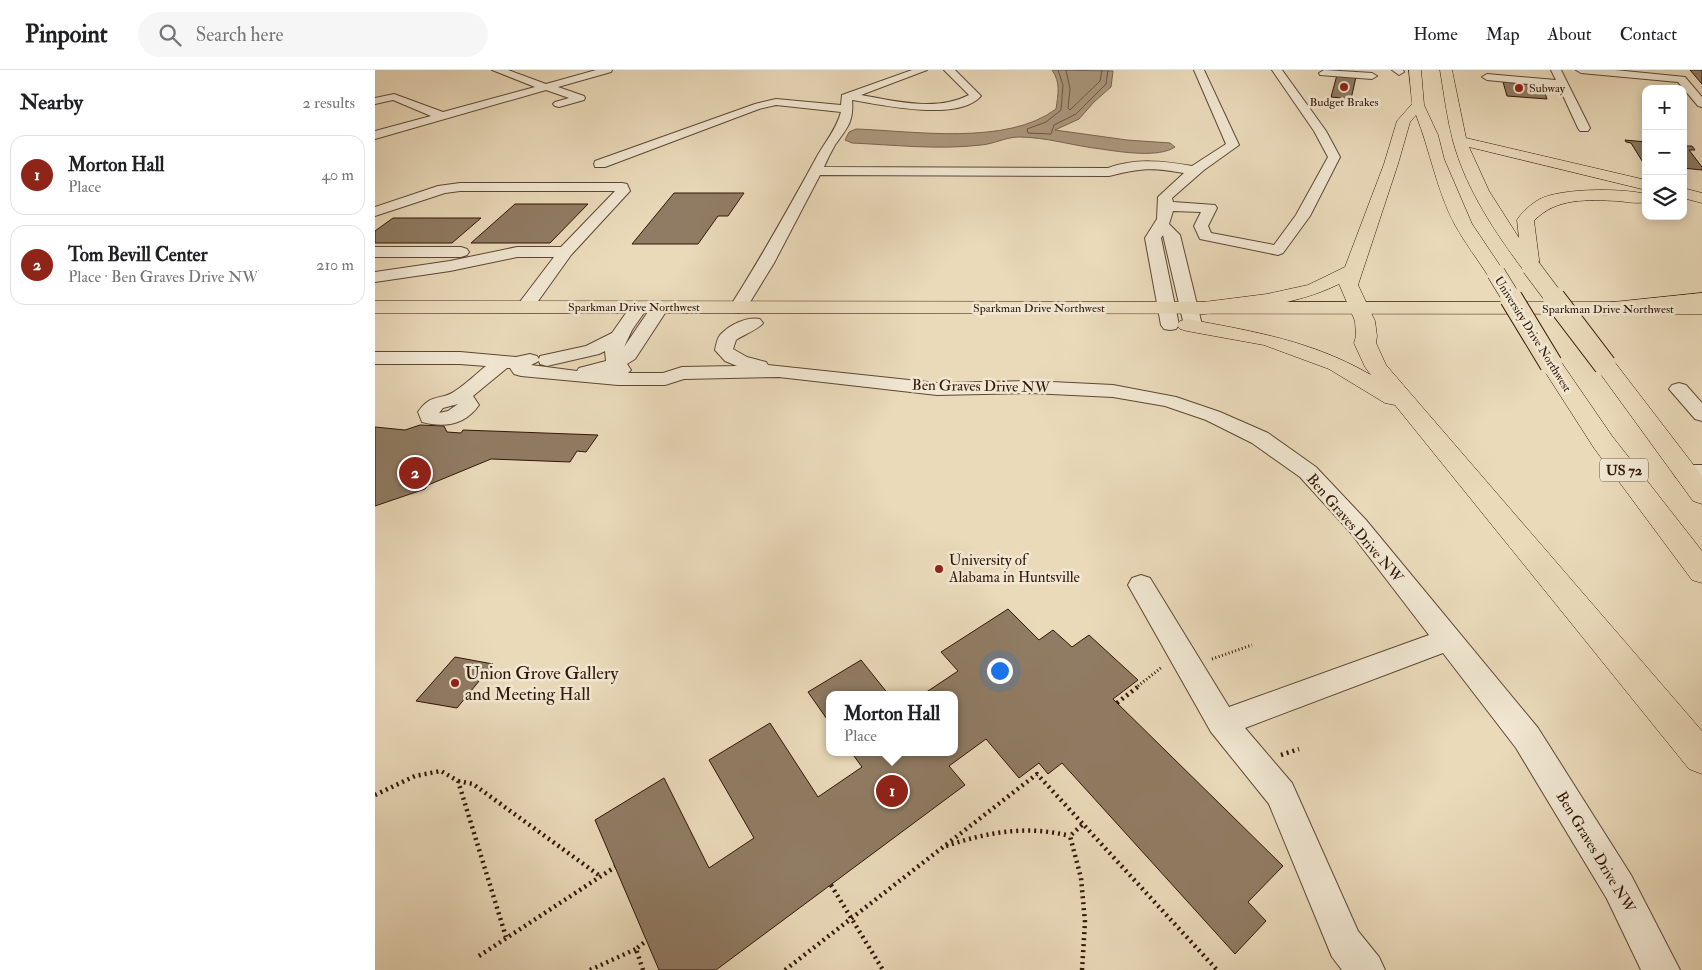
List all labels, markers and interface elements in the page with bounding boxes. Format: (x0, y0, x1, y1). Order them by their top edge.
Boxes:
search box (138, 12, 488, 57)
text: Pinpoint (25, 19, 108, 50)
icon: search (156, 21, 184, 49)
text: Search here (196, 23, 283, 47)
text: Home (1413, 23, 1458, 46)
text: Map (1486, 23, 1520, 46)
text: About (1548, 23, 1592, 46)
text: Contact (1620, 23, 1677, 46)
marker: Budget Brakes (1338, 81, 1350, 93)
place label: Subway (1529, 81, 1566, 96)
marker: Subway (1513, 82, 1525, 94)
map controls (1642, 85, 1687, 220)
button: + (1642, 85, 1687, 130)
text: Nearby (20, 89, 83, 116)
text: 2 results (302, 93, 355, 113)
place label: Budget Brakes (1309, 95, 1379, 110)
button: − (1642, 130, 1687, 175)
text: Morton Hall (68, 153, 164, 177)
text: 1 (34, 165, 40, 185)
text: 40 m (321, 165, 354, 185)
button: layers (1642, 175, 1687, 220)
text: Place (68, 177, 101, 197)
text: Tom Bevill Center (68, 243, 208, 267)
text: 2 (33, 255, 41, 275)
text: 210 m (316, 255, 354, 275)
text: Place · Ben Graves Drive NW (68, 267, 258, 287)
street label: University Drive Northwest (1491, 274, 1574, 395)
street label: Sparkman Drive Northwest (568, 300, 700, 315)
street label: Sparkman Drive Northwest (973, 301, 1105, 316)
street label: Sparkman Drive Northwest (1542, 302, 1674, 317)
street label: Ben Graves Drive NW (912, 376, 1051, 397)
pin: 2 (399, 454, 431, 492)
road number: US 72 (1600, 458, 1648, 482)
street label: Ben Graves Drive NW (1302, 470, 1408, 587)
place label: University of Alabama in Huntsville (948, 551, 1080, 587)
marker: University of Alabama in Huntsville (933, 563, 945, 575)
your location (987, 658, 1013, 684)
place label: Union Grove Gallery and Meeting Hall (465, 662, 619, 706)
marker: Union Grove Gallery and Meeting Hall (449, 677, 461, 689)
popup (826, 691, 958, 756)
text: Morton Hall (844, 702, 940, 726)
text: Place (844, 726, 877, 746)
pin: 1 (876, 772, 908, 810)
street label: Ben Graves Drive NW (1552, 788, 1640, 917)

